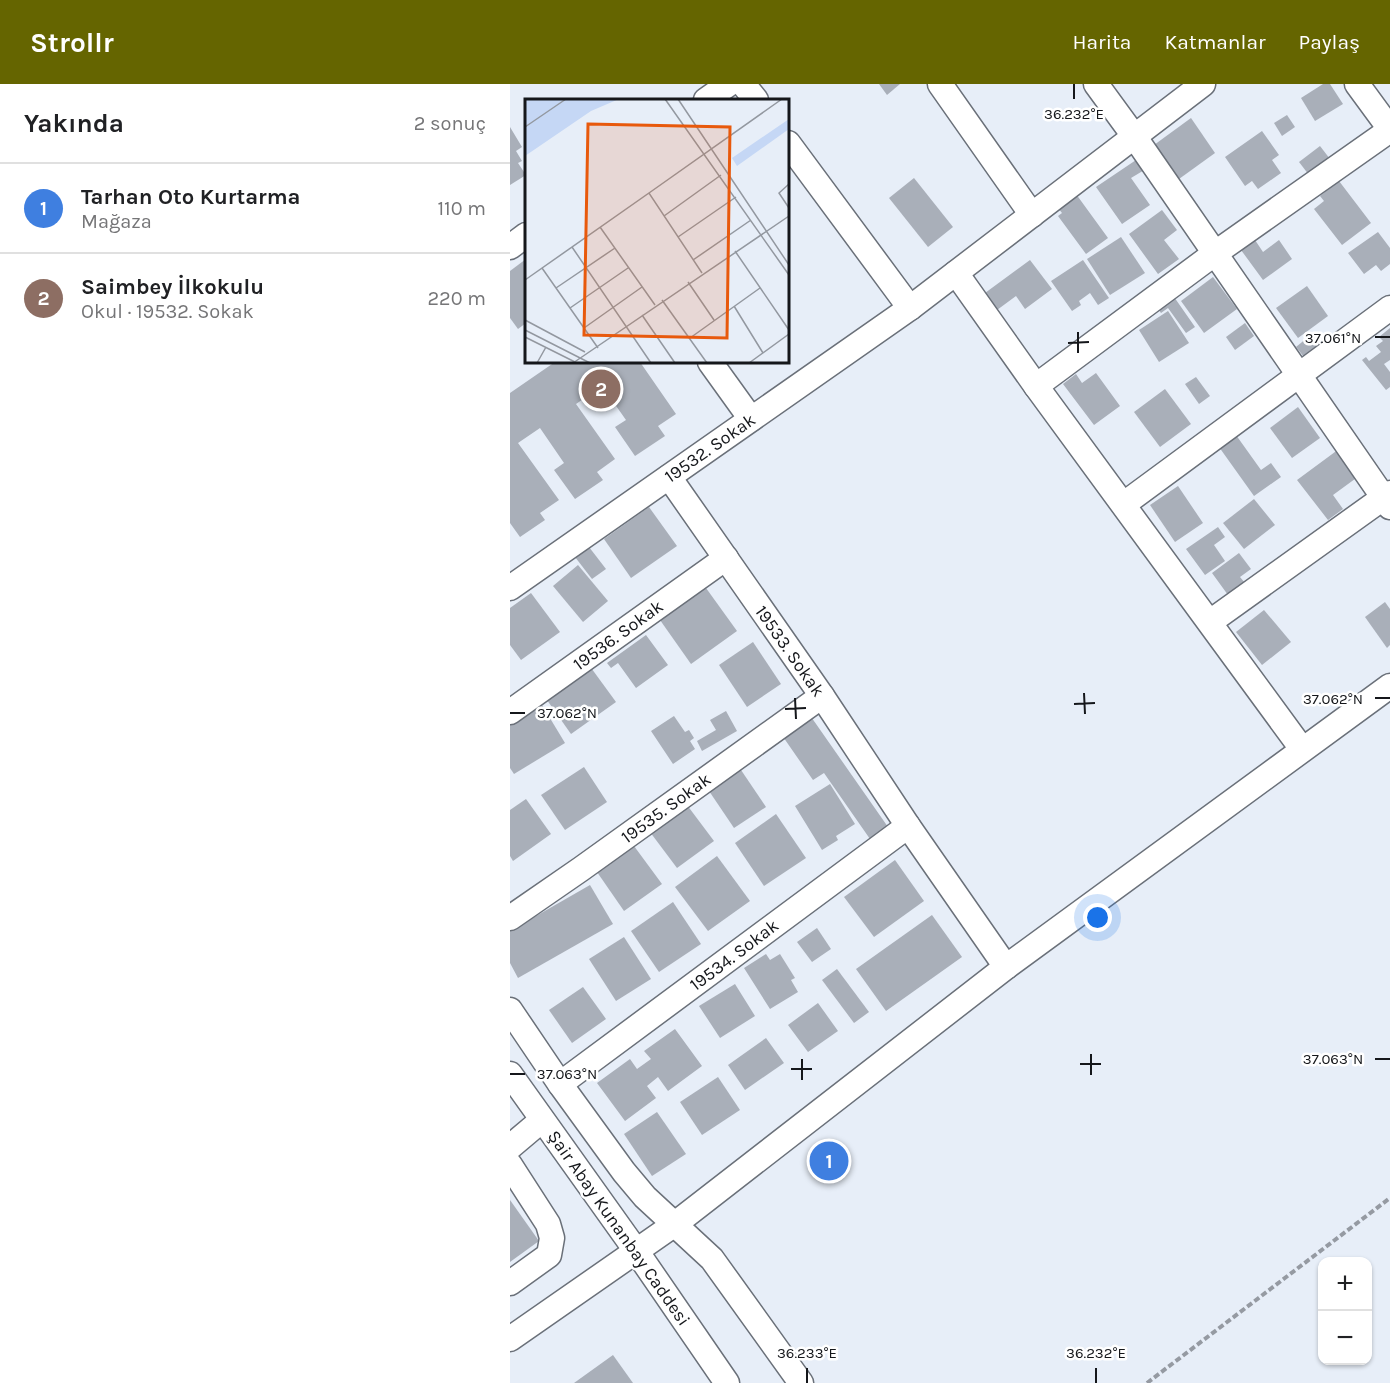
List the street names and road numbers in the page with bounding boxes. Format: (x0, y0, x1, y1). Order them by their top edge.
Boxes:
street label: 19532. Sokak (660, 409, 760, 487)
street label: 19536. Sokak (569, 595, 667, 675)
street label: 19533. Sokak (751, 601, 829, 701)
street label: 19535. Sokak (617, 768, 715, 848)
street label: 19534. Sokak (685, 914, 783, 996)
street label: Şair Abay Kunanbay Caddesi (543, 1126, 695, 1330)

